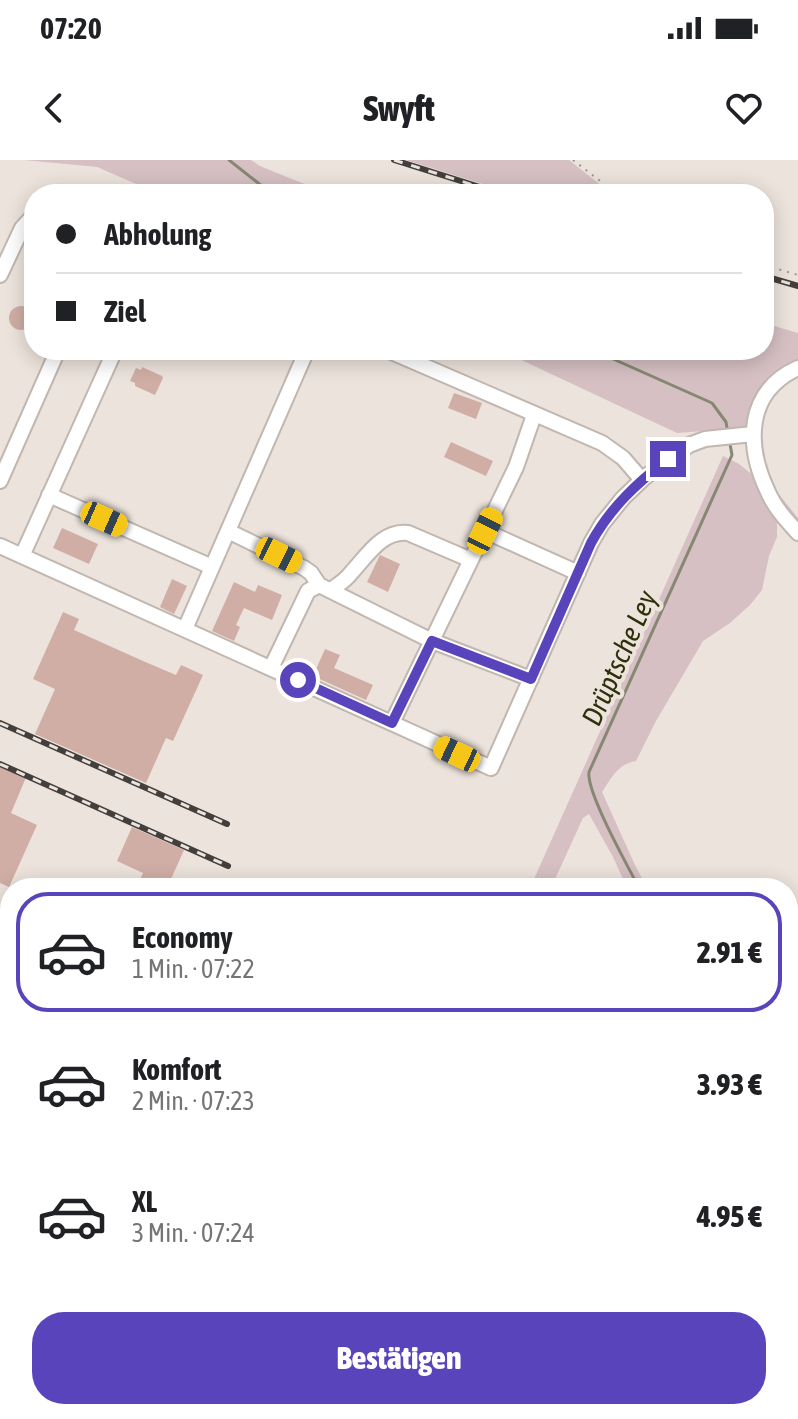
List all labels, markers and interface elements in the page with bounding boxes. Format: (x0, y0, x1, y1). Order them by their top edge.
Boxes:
text: 07:20 (40, 11, 102, 45)
icon: back (32, 86, 76, 130)
icon: heart (722, 86, 766, 130)
text: Swyft (363, 87, 435, 129)
text: Abholung (104, 217, 211, 251)
text: Ziel (104, 294, 146, 328)
route end (650, 441, 686, 477)
car (77, 498, 131, 540)
car (464, 504, 506, 558)
car (252, 534, 306, 576)
water label: Drüptsche Ley (575, 585, 663, 730)
route start (280, 662, 316, 698)
car (430, 733, 484, 775)
icon: car (36, 916, 108, 988)
text: Economy (132, 920, 233, 954)
text: 2.91 € (697, 935, 762, 969)
text: 1 Min. · 07:22 (132, 954, 255, 984)
icon: car (36, 1048, 108, 1120)
text: Komfort (132, 1052, 221, 1086)
text: 3.93 € (697, 1067, 762, 1101)
text: 2 Min. · 07:23 (132, 1086, 255, 1116)
icon: car (36, 1180, 108, 1252)
text: XL (132, 1184, 157, 1218)
text: 4.95 € (697, 1199, 762, 1233)
text: 3 Min. · 07:24 (132, 1218, 255, 1248)
button: Bestätigen (32, 1312, 766, 1404)

